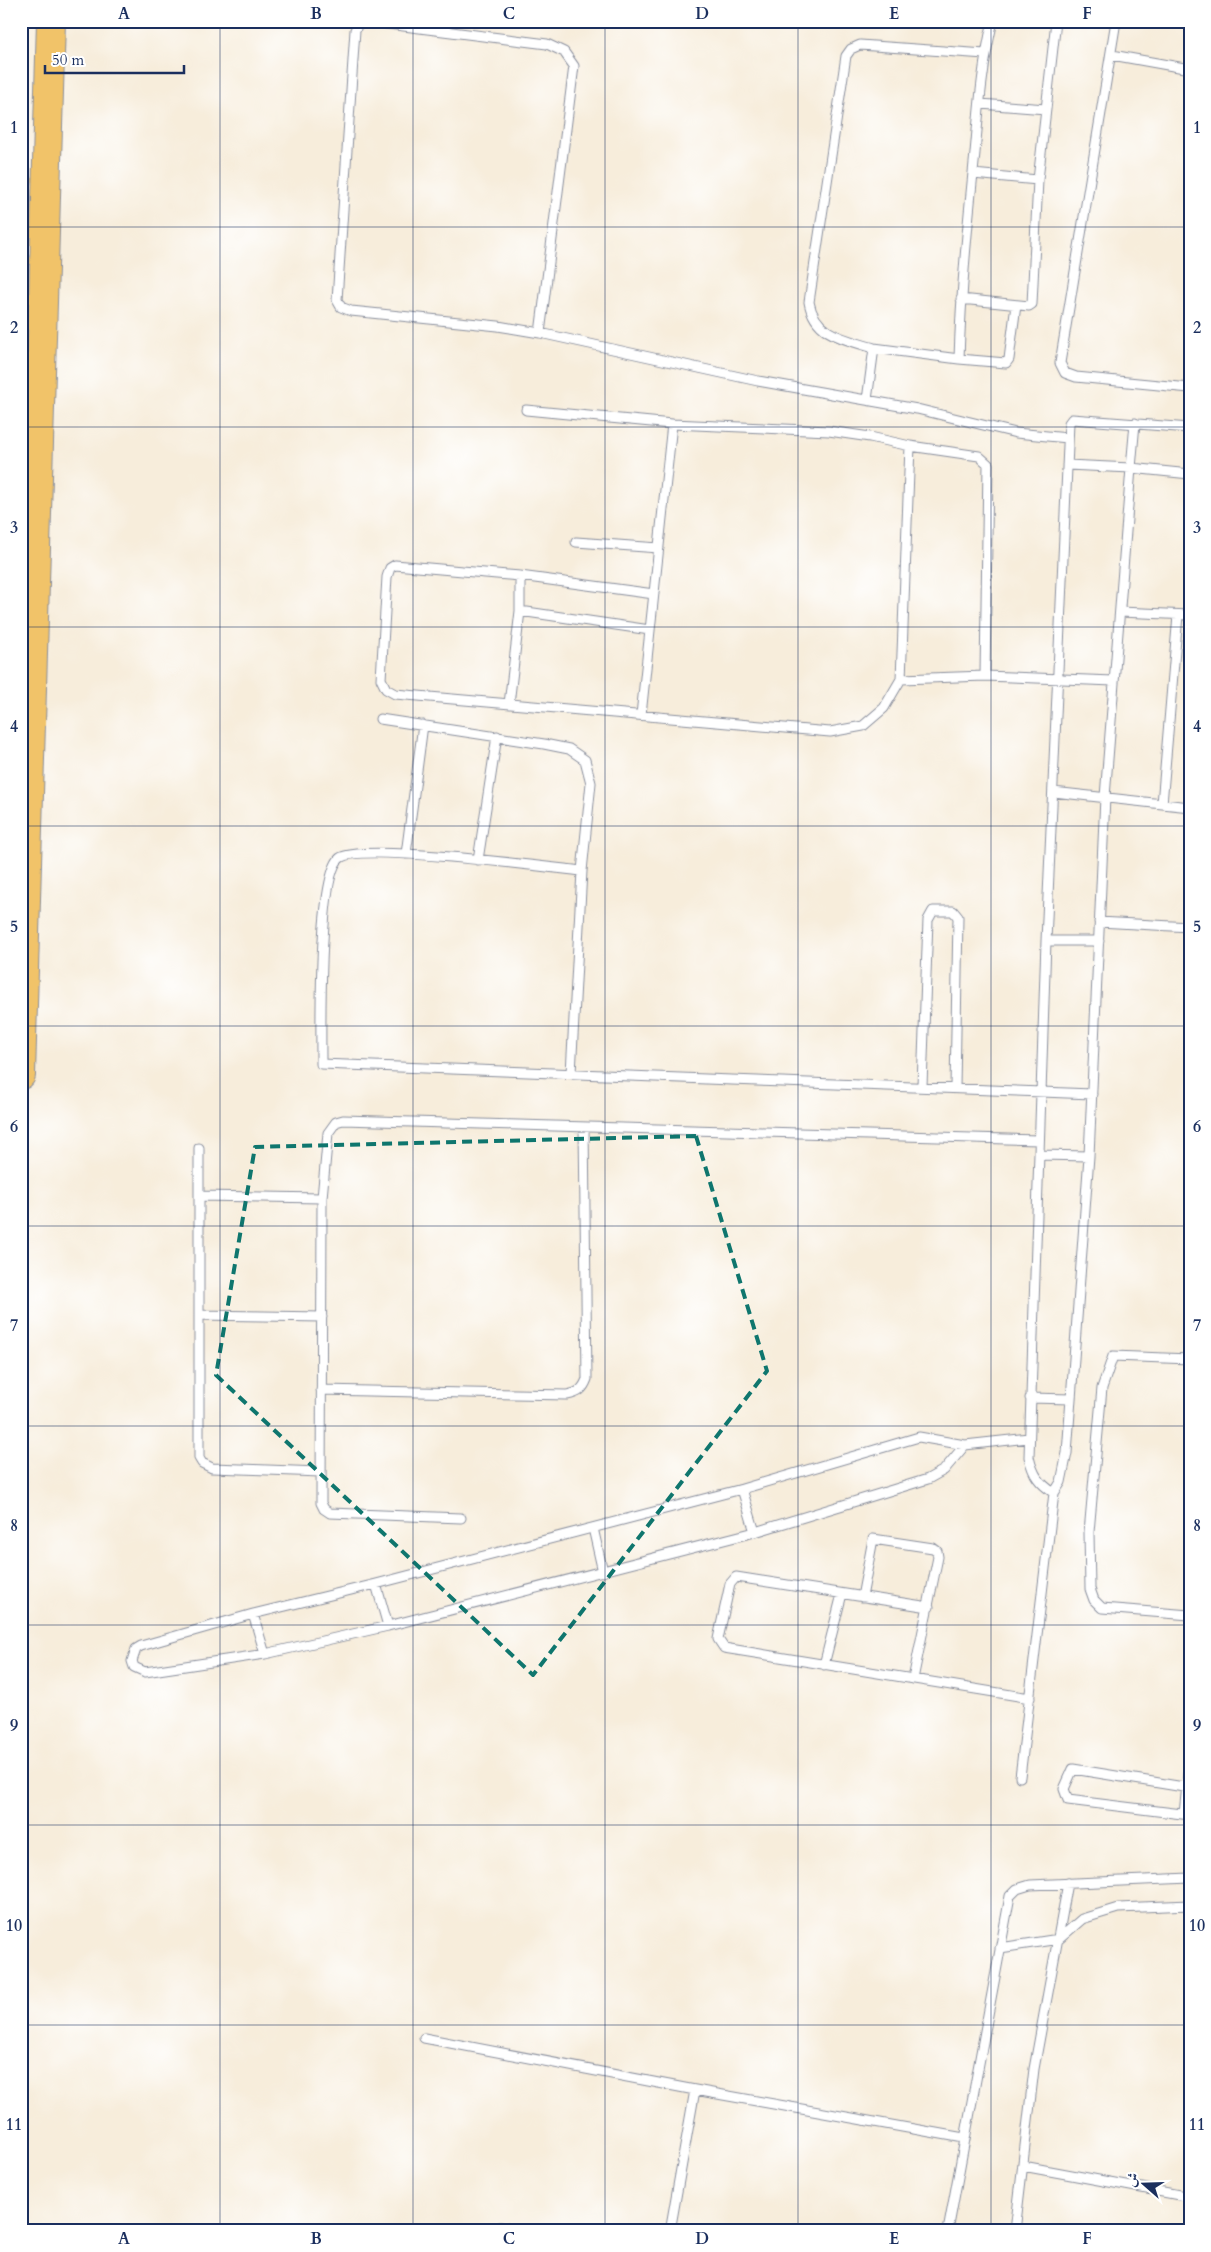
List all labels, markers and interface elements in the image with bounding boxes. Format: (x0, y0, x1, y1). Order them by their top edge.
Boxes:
text: A (118, 3, 130, 25)
text: B (310, 3, 322, 25)
text: C (503, 3, 515, 25)
text: D (695, 3, 709, 25)
text: E (889, 3, 899, 25)
text: F (1082, 3, 1092, 25)
scale bar (45, 42, 184, 74)
text: 50 m (52, 50, 84, 70)
text: 1 (10, 117, 18, 139)
text: 1 (1193, 117, 1201, 139)
text: 2 (10, 317, 18, 339)
text: 2 (1193, 317, 1201, 339)
text: 3 (10, 517, 18, 539)
text: 3 (1193, 517, 1201, 539)
text: 4 (10, 716, 18, 738)
text: 4 (1193, 716, 1201, 738)
text: 5 (10, 916, 18, 938)
text: 5 (1193, 916, 1201, 938)
text: 6 (10, 1116, 18, 1138)
text: 6 (1193, 1116, 1201, 1138)
text: 7 (10, 1315, 18, 1337)
text: 7 (1193, 1315, 1201, 1337)
text: 8 (10, 1515, 18, 1537)
text: 8 (1193, 1515, 1201, 1537)
text: 9 (10, 1715, 18, 1737)
text: 9 (1193, 1715, 1201, 1737)
text: 10 (6, 1915, 22, 1937)
text: 10 (1189, 1915, 1205, 1937)
text: 11 (6, 2114, 22, 2136)
text: 11 (1189, 2114, 1205, 2136)
north arrow (1118, 2160, 1168, 2210)
text: ش (1121, 2170, 1144, 2190)
text: A (118, 2228, 130, 2250)
text: B (310, 2228, 322, 2250)
text: C (503, 2228, 515, 2250)
text: D (695, 2228, 709, 2250)
text: E (889, 2228, 899, 2250)
text: F (1082, 2228, 1092, 2250)

